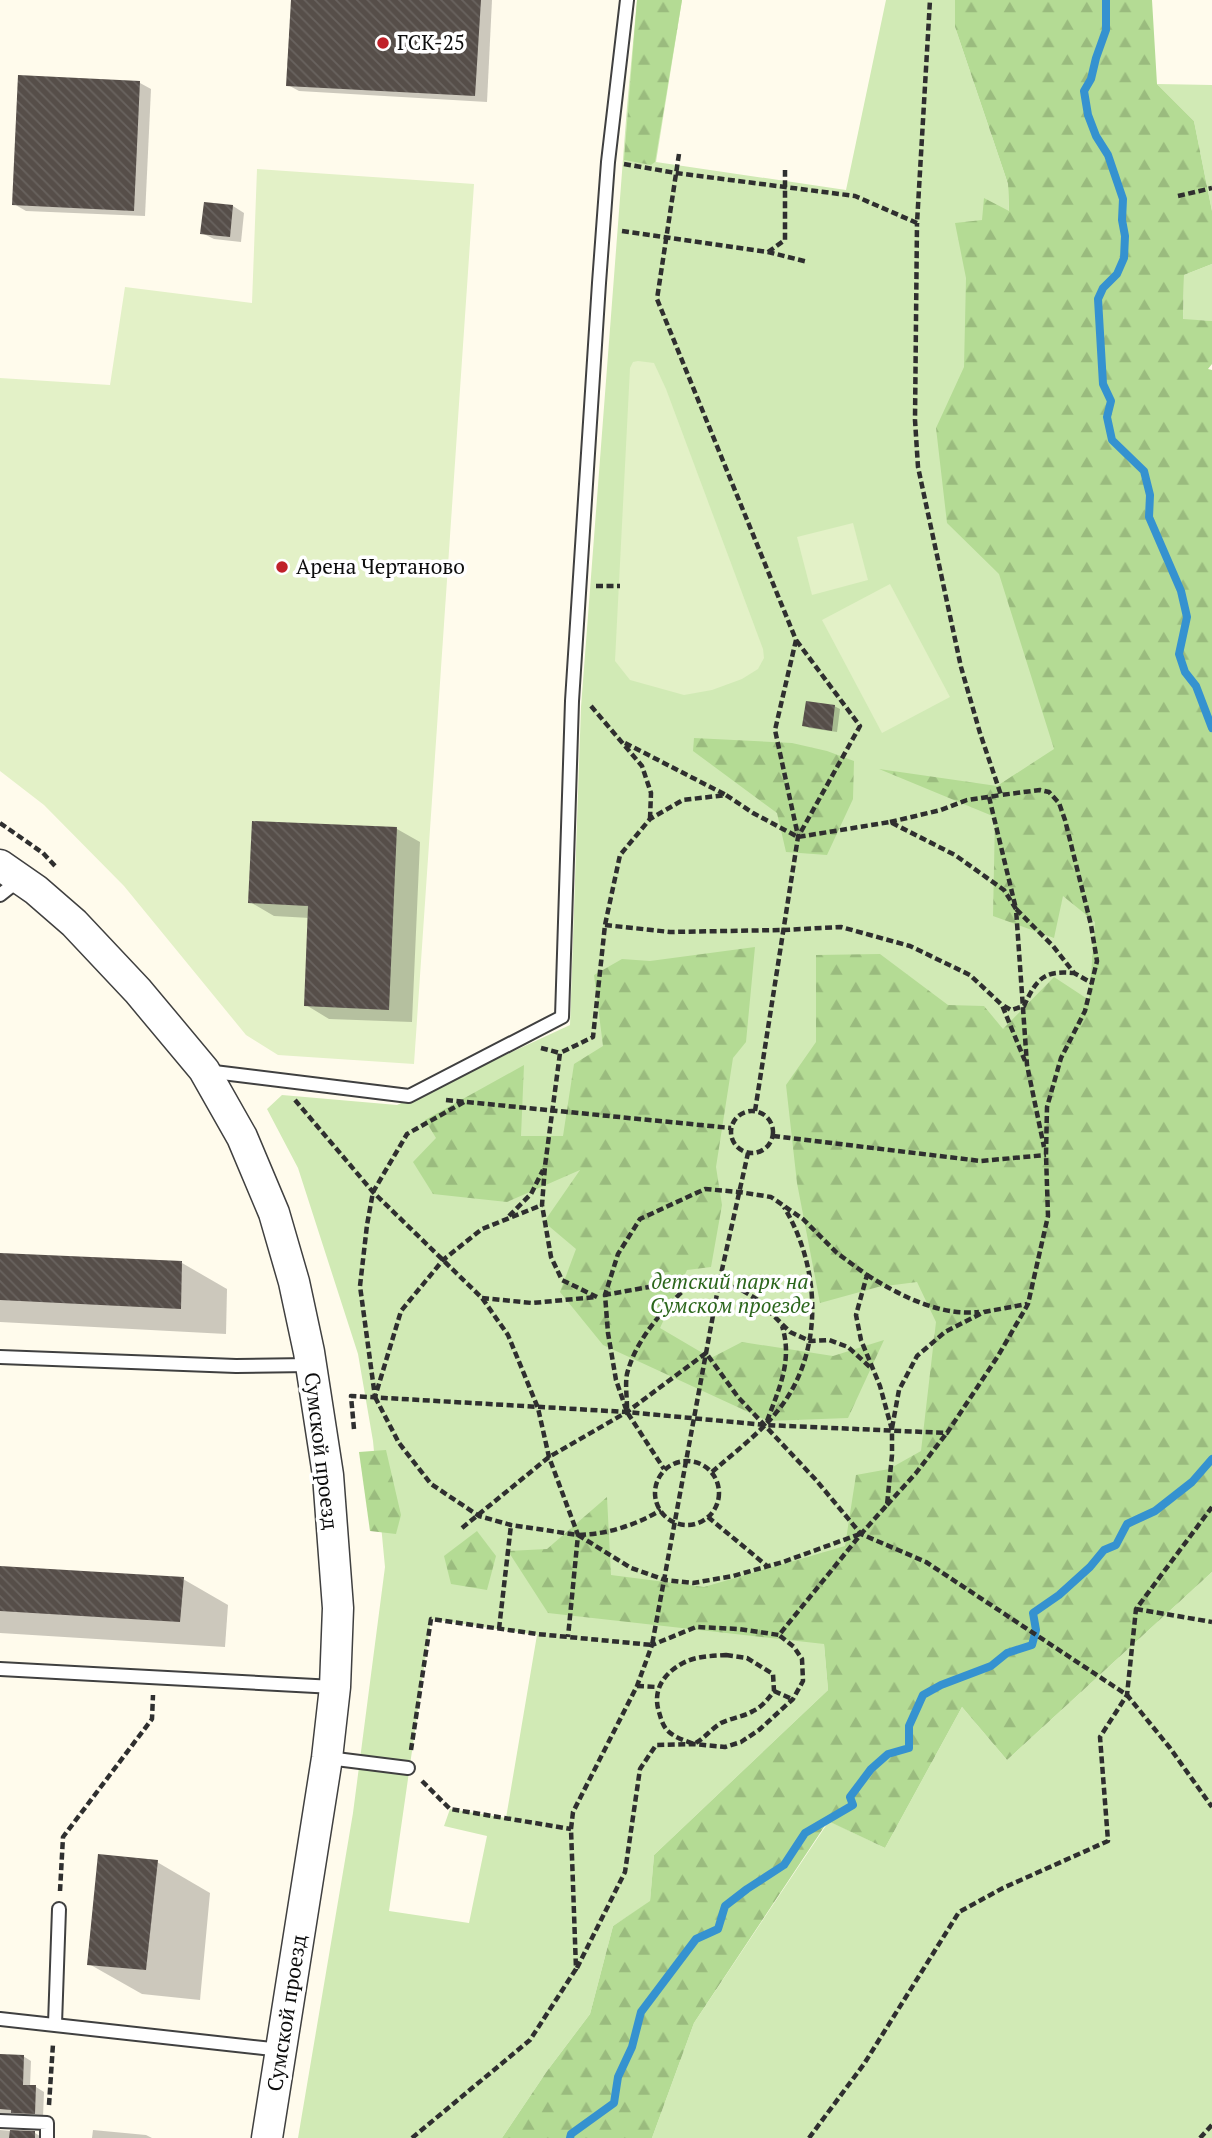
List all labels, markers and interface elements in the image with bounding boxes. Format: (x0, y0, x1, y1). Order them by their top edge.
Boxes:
place label: ГСК-25 (397, 28, 465, 56)
marker: ГСК-25 (375, 35, 391, 51)
place label: Арена Чертаново (296, 552, 465, 580)
marker: Арена Чертаново (274, 559, 290, 575)
park label: детский парк на Сумском проезде (650, 1267, 811, 1319)
street label: Сумской проезд (298, 1371, 346, 1531)
street label: Сумской проезд (260, 1932, 312, 2093)

